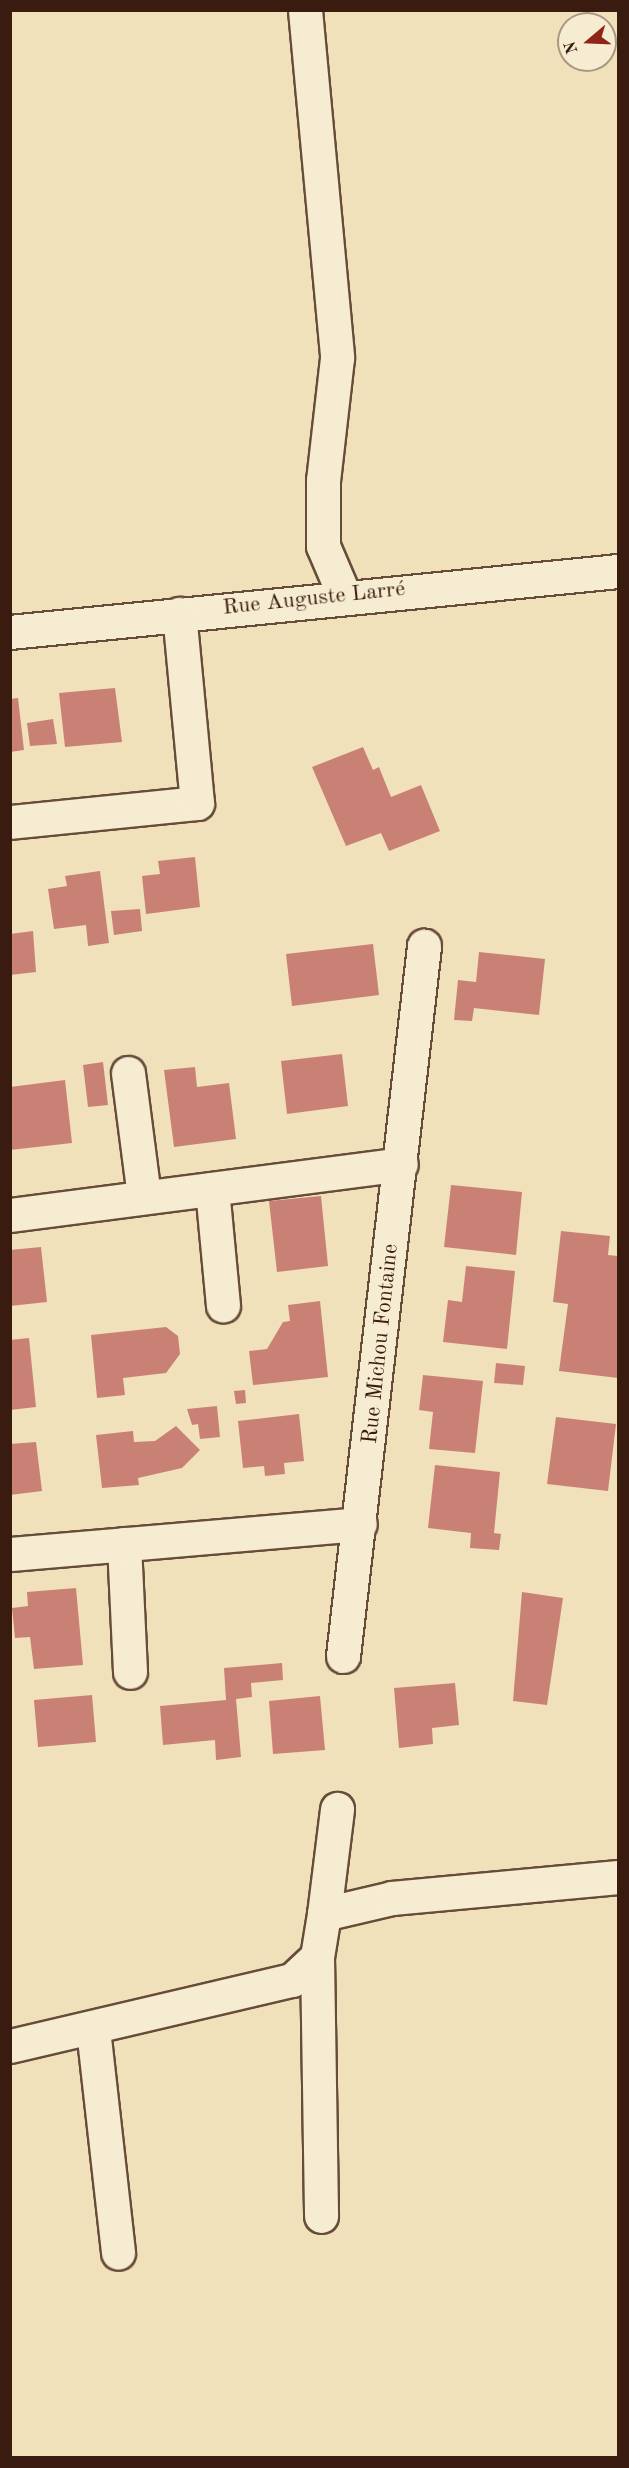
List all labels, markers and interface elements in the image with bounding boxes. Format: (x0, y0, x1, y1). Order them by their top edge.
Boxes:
north arrow (557, 12, 617, 72)
text: N (562, 39, 581, 56)
street label: Rue Auguste Larré (221, 576, 407, 622)
street label: Rue Michou Fontaine (357, 1243, 405, 1445)

